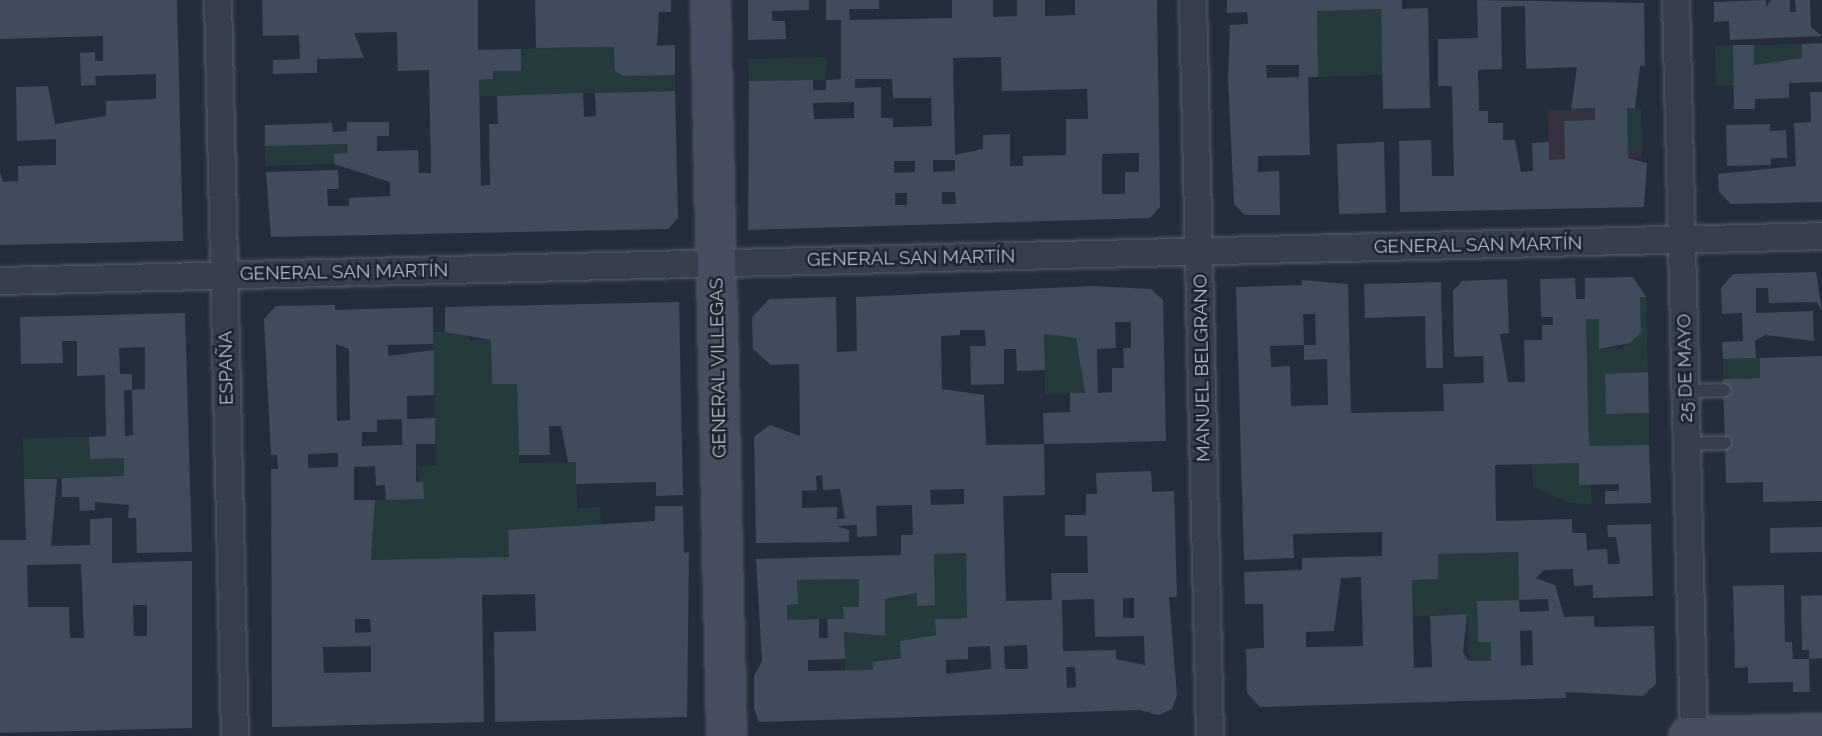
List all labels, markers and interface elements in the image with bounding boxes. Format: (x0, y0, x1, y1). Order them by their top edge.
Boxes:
street label: GENERAL SAN MARTÍN (1373, 232, 1583, 258)
street label: GENERAL SAN MARTÍN (806, 245, 1016, 271)
street label: GENERAL SAN MARTÍN (239, 259, 449, 285)
street label: MANUEL BELGRANO (1189, 274, 1215, 462)
street label: GENERAL VILLEGAS (705, 277, 731, 459)
street label: 25 DE MAYO (1673, 313, 1697, 423)
street label: ESPAÑA (214, 331, 238, 405)

